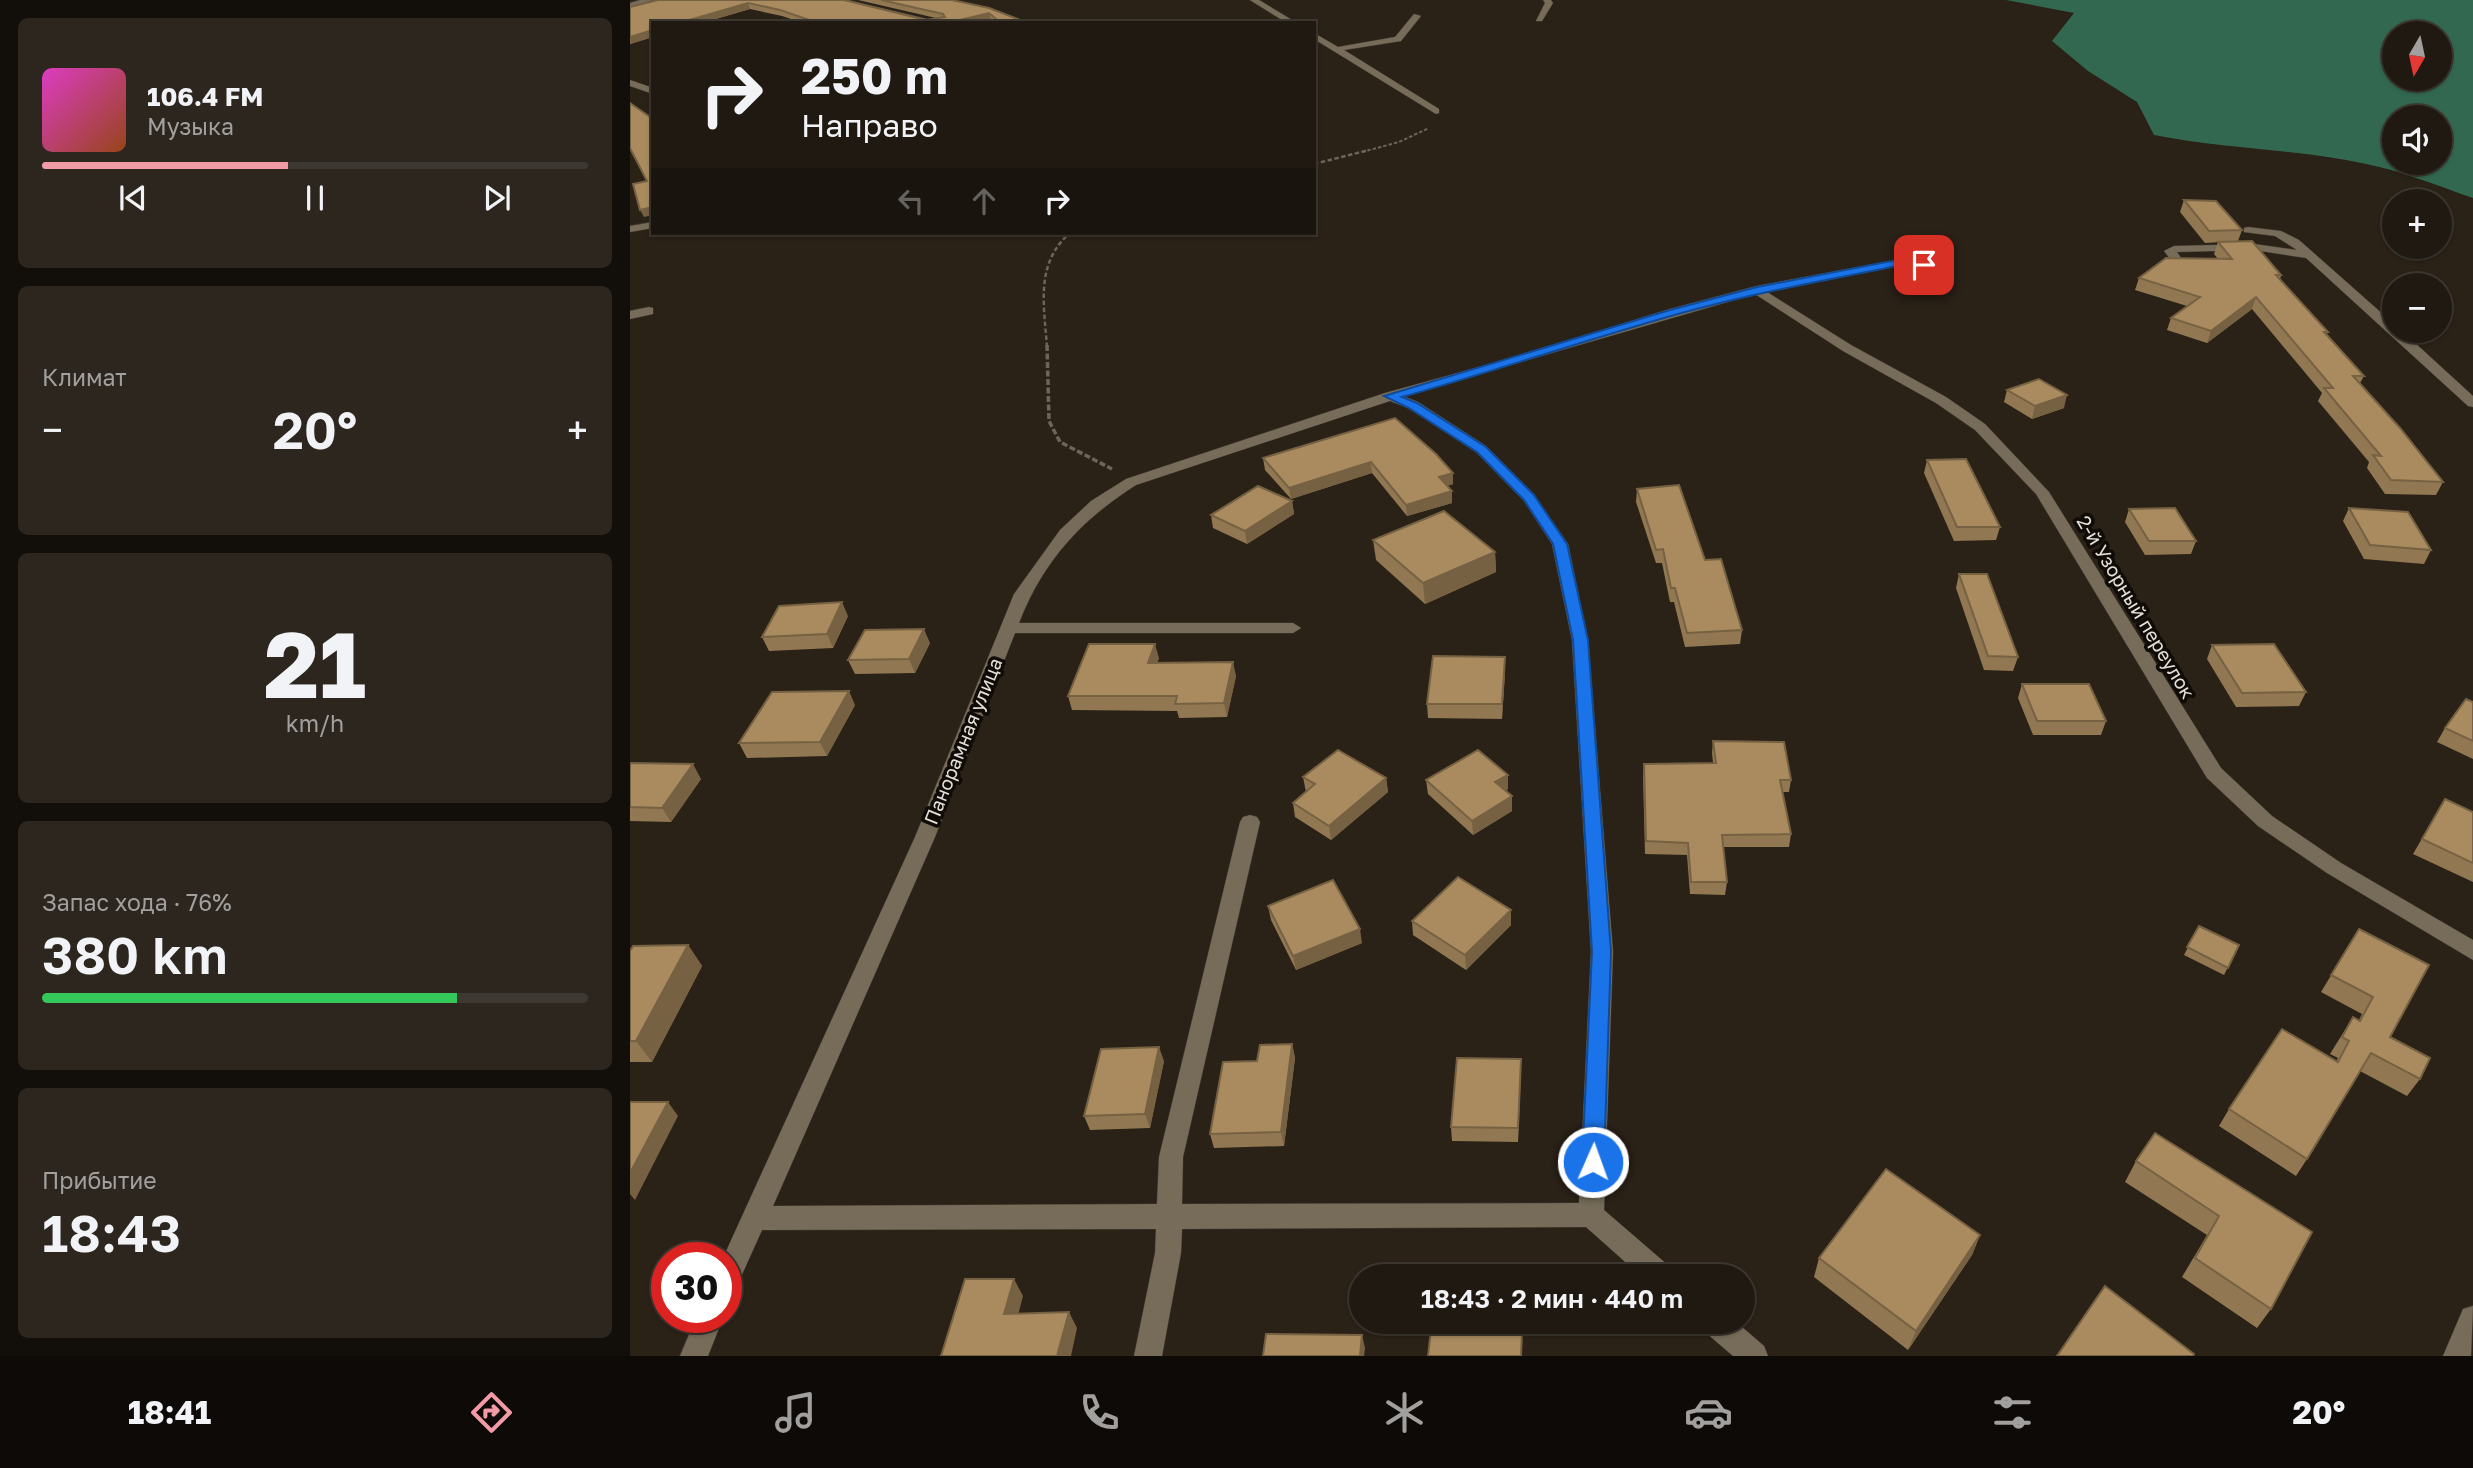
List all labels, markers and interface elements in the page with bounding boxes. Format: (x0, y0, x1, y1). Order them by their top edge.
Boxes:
north arrow (2382, 21, 2452, 91)
map controls (2382, 21, 2452, 343)
text: 250 m (801, 46, 948, 105)
icon: right (686, 49, 777, 140)
text: 106.4 FM (147, 81, 263, 112)
button: sound (2382, 105, 2452, 175)
text: Направо (801, 106, 938, 144)
text: Музыка (147, 112, 234, 140)
icon: previous (114, 179, 152, 217)
icon: pause (296, 179, 334, 217)
icon: next (478, 179, 516, 217)
icon: left (892, 182, 930, 220)
icon: ahead (965, 182, 1003, 220)
icon: right (1038, 182, 1076, 220)
button: + (2382, 189, 2452, 259)
pin (1894, 235, 1954, 295)
icon: arrive (1905, 246, 1943, 284)
button: − (2382, 273, 2452, 343)
text: Климат (42, 363, 127, 391)
text: 20° (273, 398, 357, 460)
text: − (42, 407, 63, 452)
text: + (567, 407, 588, 452)
street label: 2-й Узорный переулок (2073, 511, 2200, 703)
text: 21 (264, 609, 366, 718)
street label: Панорамная улица (919, 654, 1006, 827)
text: km/h (286, 709, 344, 737)
text: Запас хода · 76% (42, 888, 232, 916)
text: 380 km (42, 923, 228, 985)
position arrow (1556, 1125, 1630, 1199)
text: Прибытие (42, 1166, 157, 1194)
text: 18:43 (42, 1201, 181, 1263)
speed limit sign: 30 (651, 1242, 742, 1333)
text: 18:43 · 2 мин · 440 m (1421, 1283, 1683, 1314)
icon: directions (467, 1388, 516, 1437)
icon: music (771, 1388, 820, 1437)
icon: phone (1075, 1388, 1124, 1437)
icon: climate (1380, 1388, 1429, 1437)
icon: car (1684, 1388, 1733, 1437)
icon: filters (1988, 1388, 2037, 1437)
text: 18:41 (128, 1393, 211, 1431)
text: 20° (2293, 1393, 2345, 1431)

